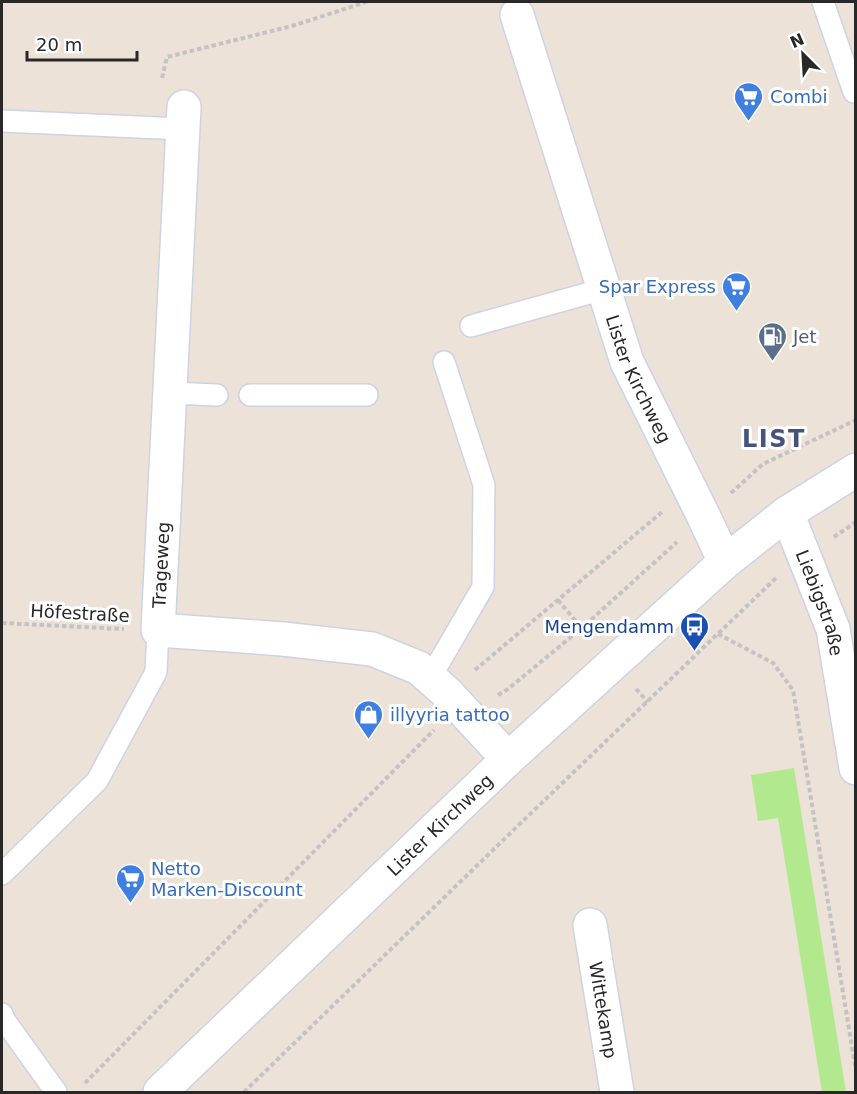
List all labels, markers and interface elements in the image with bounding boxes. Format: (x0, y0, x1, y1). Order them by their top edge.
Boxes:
scale bar (27, 24, 136, 62)
north arrow (773, 24, 833, 84)
text: N (787, 29, 807, 52)
text: 20 m (36, 34, 82, 55)
supermarket icon: Combi (733, 80, 765, 122)
place label: Combi (770, 86, 828, 107)
supermarket icon: Spar Express (721, 270, 753, 312)
place label: Spar Express (599, 276, 716, 297)
street label: Lister Kirchweg (602, 312, 676, 446)
fuel station icon: Jet (756, 320, 788, 362)
place label: Jet (792, 326, 816, 347)
district label: LIST (742, 425, 806, 453)
street label: Trageweg (148, 521, 174, 610)
street label: Liebigstraße (792, 547, 848, 657)
street label: Höfestraße (30, 600, 130, 626)
bus stop icon: Mengendamm (679, 610, 711, 652)
place label: Mengendamm (545, 616, 674, 637)
shop icon: illyyria tattoo (353, 698, 385, 740)
place label: illyyria tattoo (390, 704, 510, 725)
street label: Lister Kirchweg (382, 769, 497, 880)
place label: Netto Marken-Discount (151, 858, 303, 900)
supermarket icon: Netto Marken-Discount (114, 862, 146, 904)
street label: Wittekamp (586, 960, 622, 1060)

